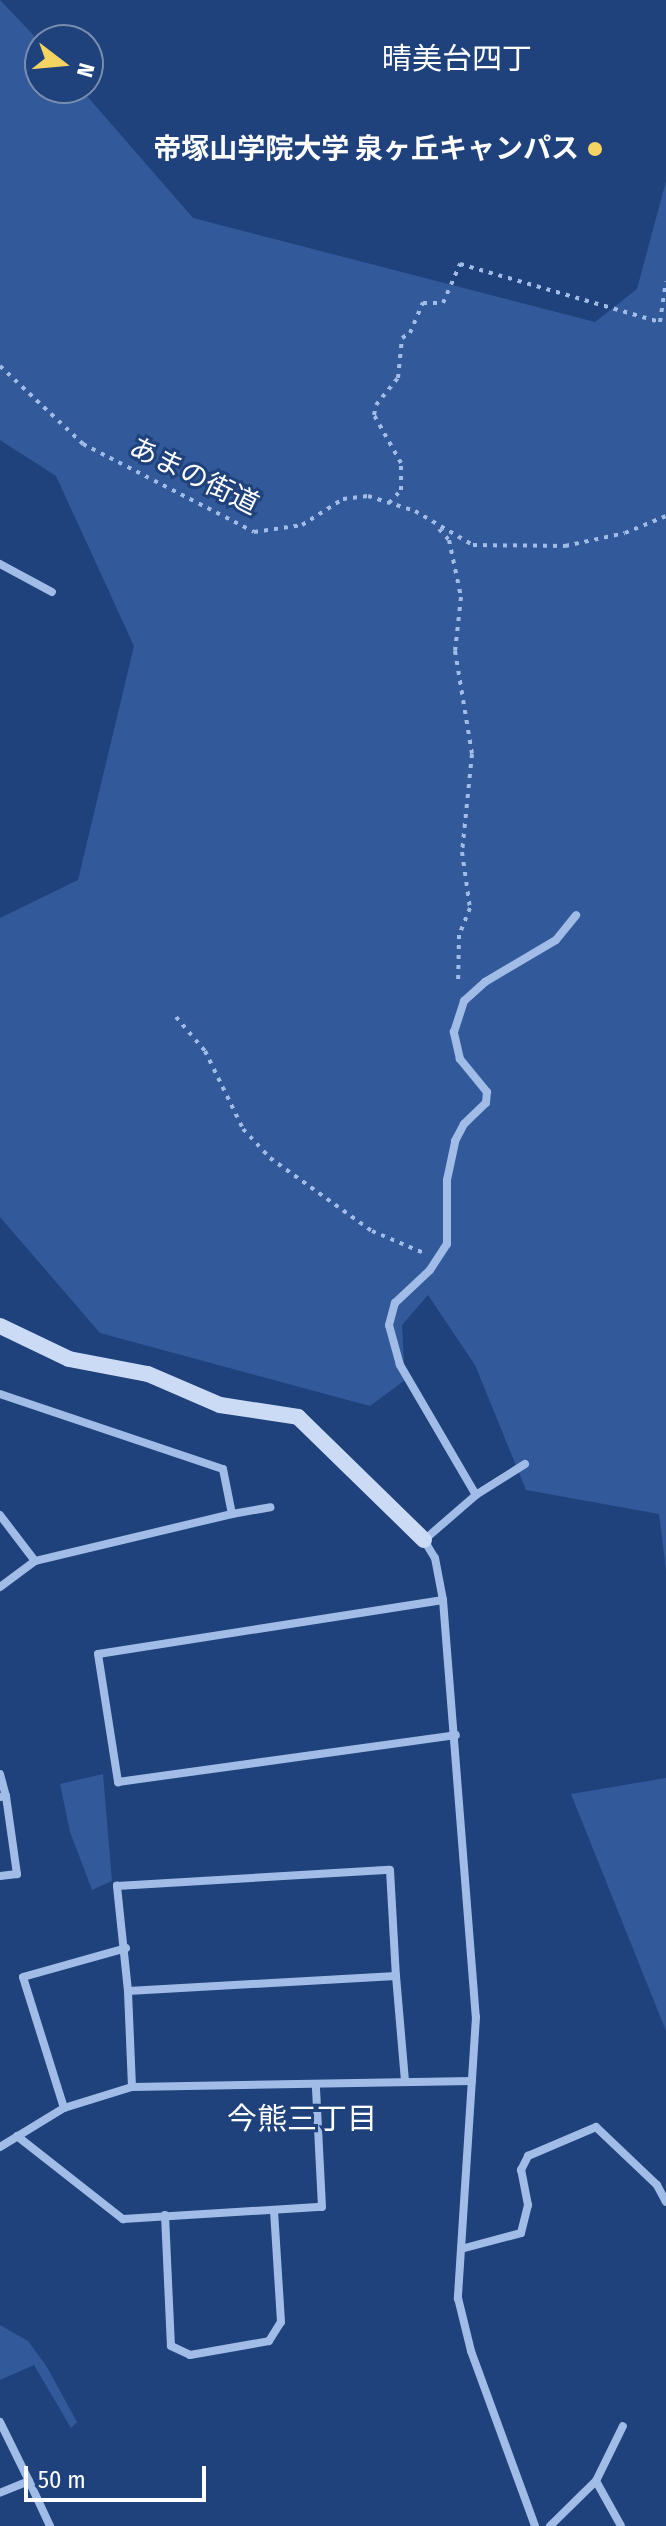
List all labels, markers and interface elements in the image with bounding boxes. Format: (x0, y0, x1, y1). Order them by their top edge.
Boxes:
north arrow (24, 24, 104, 104)
district label: 晴美台四丁 (382, 41, 532, 77)
text: N (71, 60, 100, 80)
place label: 帝塚山学院大学 泉ヶ丘キャンパス (153, 132, 579, 166)
marker: 帝塚山学院大学 泉ヶ丘キャンパス (586, 140, 604, 158)
street label: あまの街道 (124, 430, 264, 522)
district label: 今熊三丁目 (227, 2101, 377, 2137)
scale bar (28, 2450, 210, 2500)
text: 50 m (38, 2466, 86, 2494)

